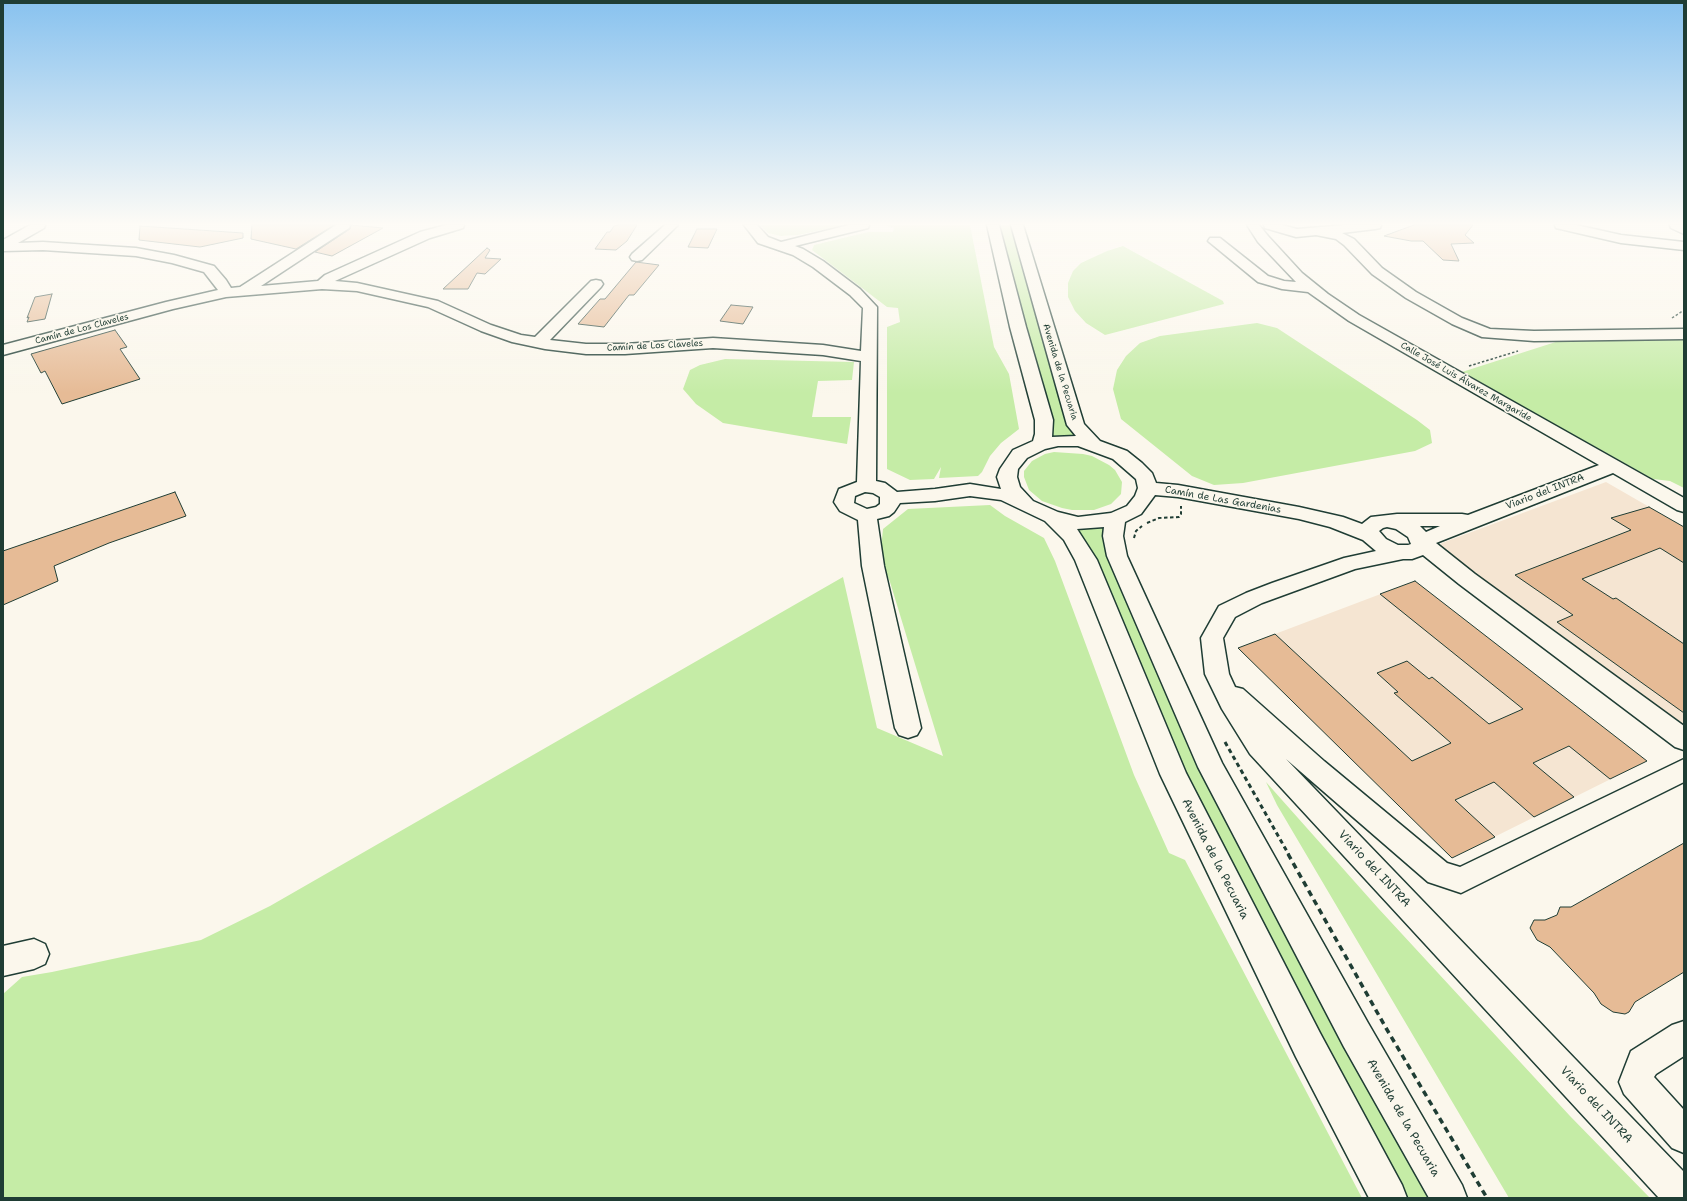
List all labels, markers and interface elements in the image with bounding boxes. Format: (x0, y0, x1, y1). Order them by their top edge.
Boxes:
street label: Camín de Los Claveles (34, 311, 130, 347)
street label: Avenida de la Pecuaria (1040, 323, 1080, 421)
street label: Camín de Los Claveles (607, 338, 703, 354)
street label: Calle José Luis Álvarez Margaride (1399, 340, 1533, 424)
street label: Viario del INTRA (1504, 472, 1586, 512)
street label: Camín de Las Gardenias (1164, 484, 1282, 516)
street label: Avenida de la Pecuaria (1178, 796, 1252, 922)
street label: Viario del INTRA (1335, 828, 1413, 910)
street label: Avenida de la Pecuaria (1363, 1057, 1443, 1179)
street label: Viario del INTRA (1557, 1064, 1635, 1146)

